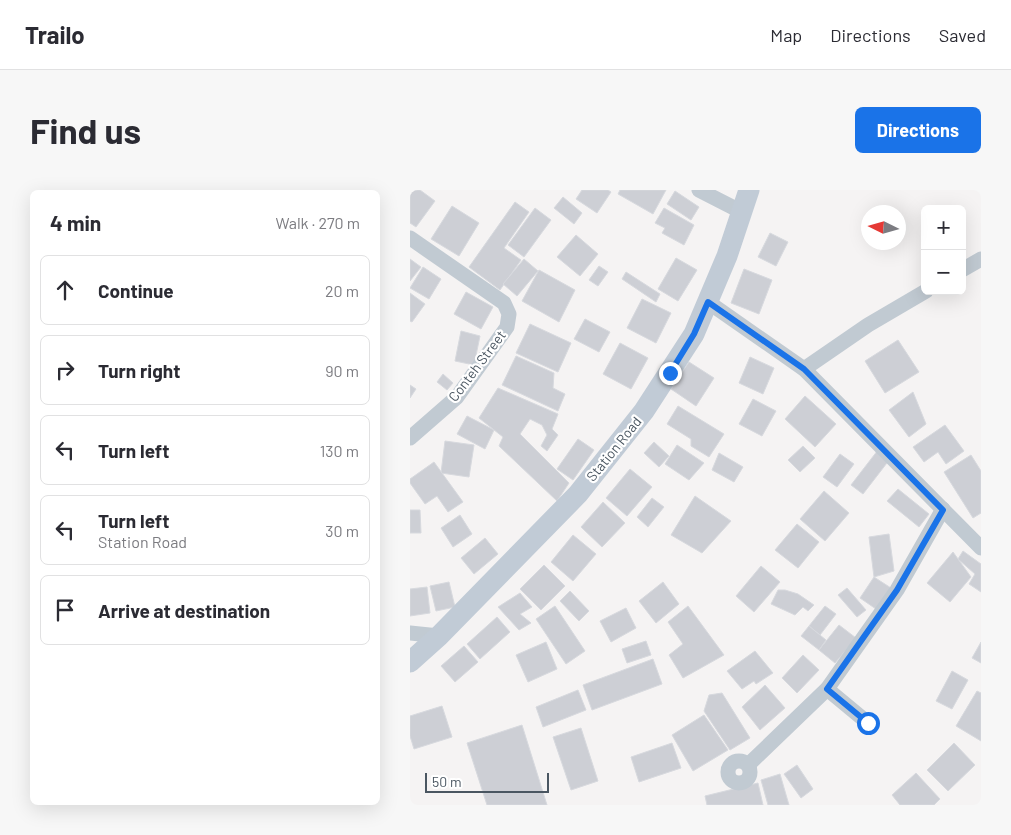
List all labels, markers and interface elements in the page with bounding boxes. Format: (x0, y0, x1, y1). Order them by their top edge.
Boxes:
text: Trailo (25, 20, 85, 49)
text: Map (770, 24, 802, 46)
text: Directions (830, 24, 911, 46)
text: Saved (939, 24, 986, 46)
button: Directions (855, 107, 981, 153)
text: Find us (30, 109, 141, 151)
north arrow (861, 205, 906, 250)
map controls (921, 205, 966, 295)
button: + (921, 205, 966, 250)
text: 4 min (50, 210, 101, 235)
text: Walk · 270 m (275, 213, 360, 232)
button: − (921, 250, 966, 295)
icon: ahead (51, 276, 79, 304)
text: Continue (98, 279, 174, 302)
text: 20 m (325, 281, 359, 300)
street label: Conteh Street (444, 327, 509, 405)
icon: right (51, 356, 79, 384)
text: Turn right (98, 359, 180, 382)
text: 90 m (325, 361, 359, 380)
route end (659, 362, 682, 385)
street label: Station Road (582, 413, 645, 484)
icon: left (51, 436, 79, 464)
text: Turn left (98, 439, 169, 462)
text: 130 m (320, 441, 359, 460)
text: Turn left (98, 509, 169, 532)
icon: left (51, 516, 79, 544)
text: 30 m (325, 521, 359, 540)
text: Station Road (98, 532, 187, 551)
icon: arrive (51, 596, 79, 624)
text: Arrive at destination (98, 599, 270, 622)
route start (857, 712, 880, 735)
scale bar (425, 770, 549, 793)
text: 50 m (432, 773, 461, 790)

